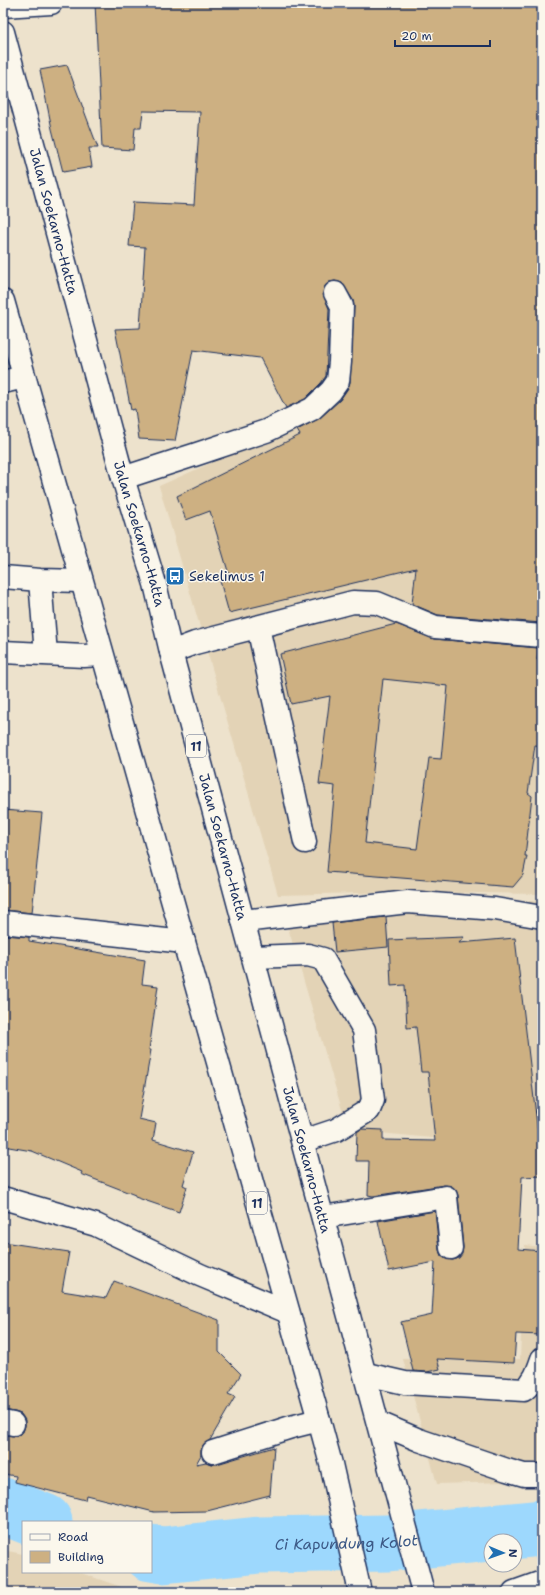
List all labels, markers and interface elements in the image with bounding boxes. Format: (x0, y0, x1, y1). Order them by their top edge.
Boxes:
scale bar (395, 22, 490, 48)
text: 20 m (401, 28, 432, 44)
street label: Jalan Soekarno-Hatta (26, 146, 82, 297)
street label: Jalan Soekarno-Hatta (110, 459, 169, 609)
bus stop icon: Sekelimus 1 (164, 565, 186, 587)
place label: Sekelimus 1 (189, 567, 265, 585)
road number: 11 (186, 735, 206, 757)
street label: Jalan Soekarno-Hatta (195, 771, 252, 922)
street label: Jalan Soekarno-Hatta (279, 1084, 335, 1235)
road number: 11 (247, 1192, 267, 1214)
legend (22, 1521, 152, 1573)
text: Road (58, 1529, 89, 1545)
water label: Ci Kapundung Kolot (274, 1530, 419, 1555)
north arrow (483, 1533, 523, 1573)
text: Building (58, 1549, 104, 1565)
text: N (505, 1549, 520, 1558)

